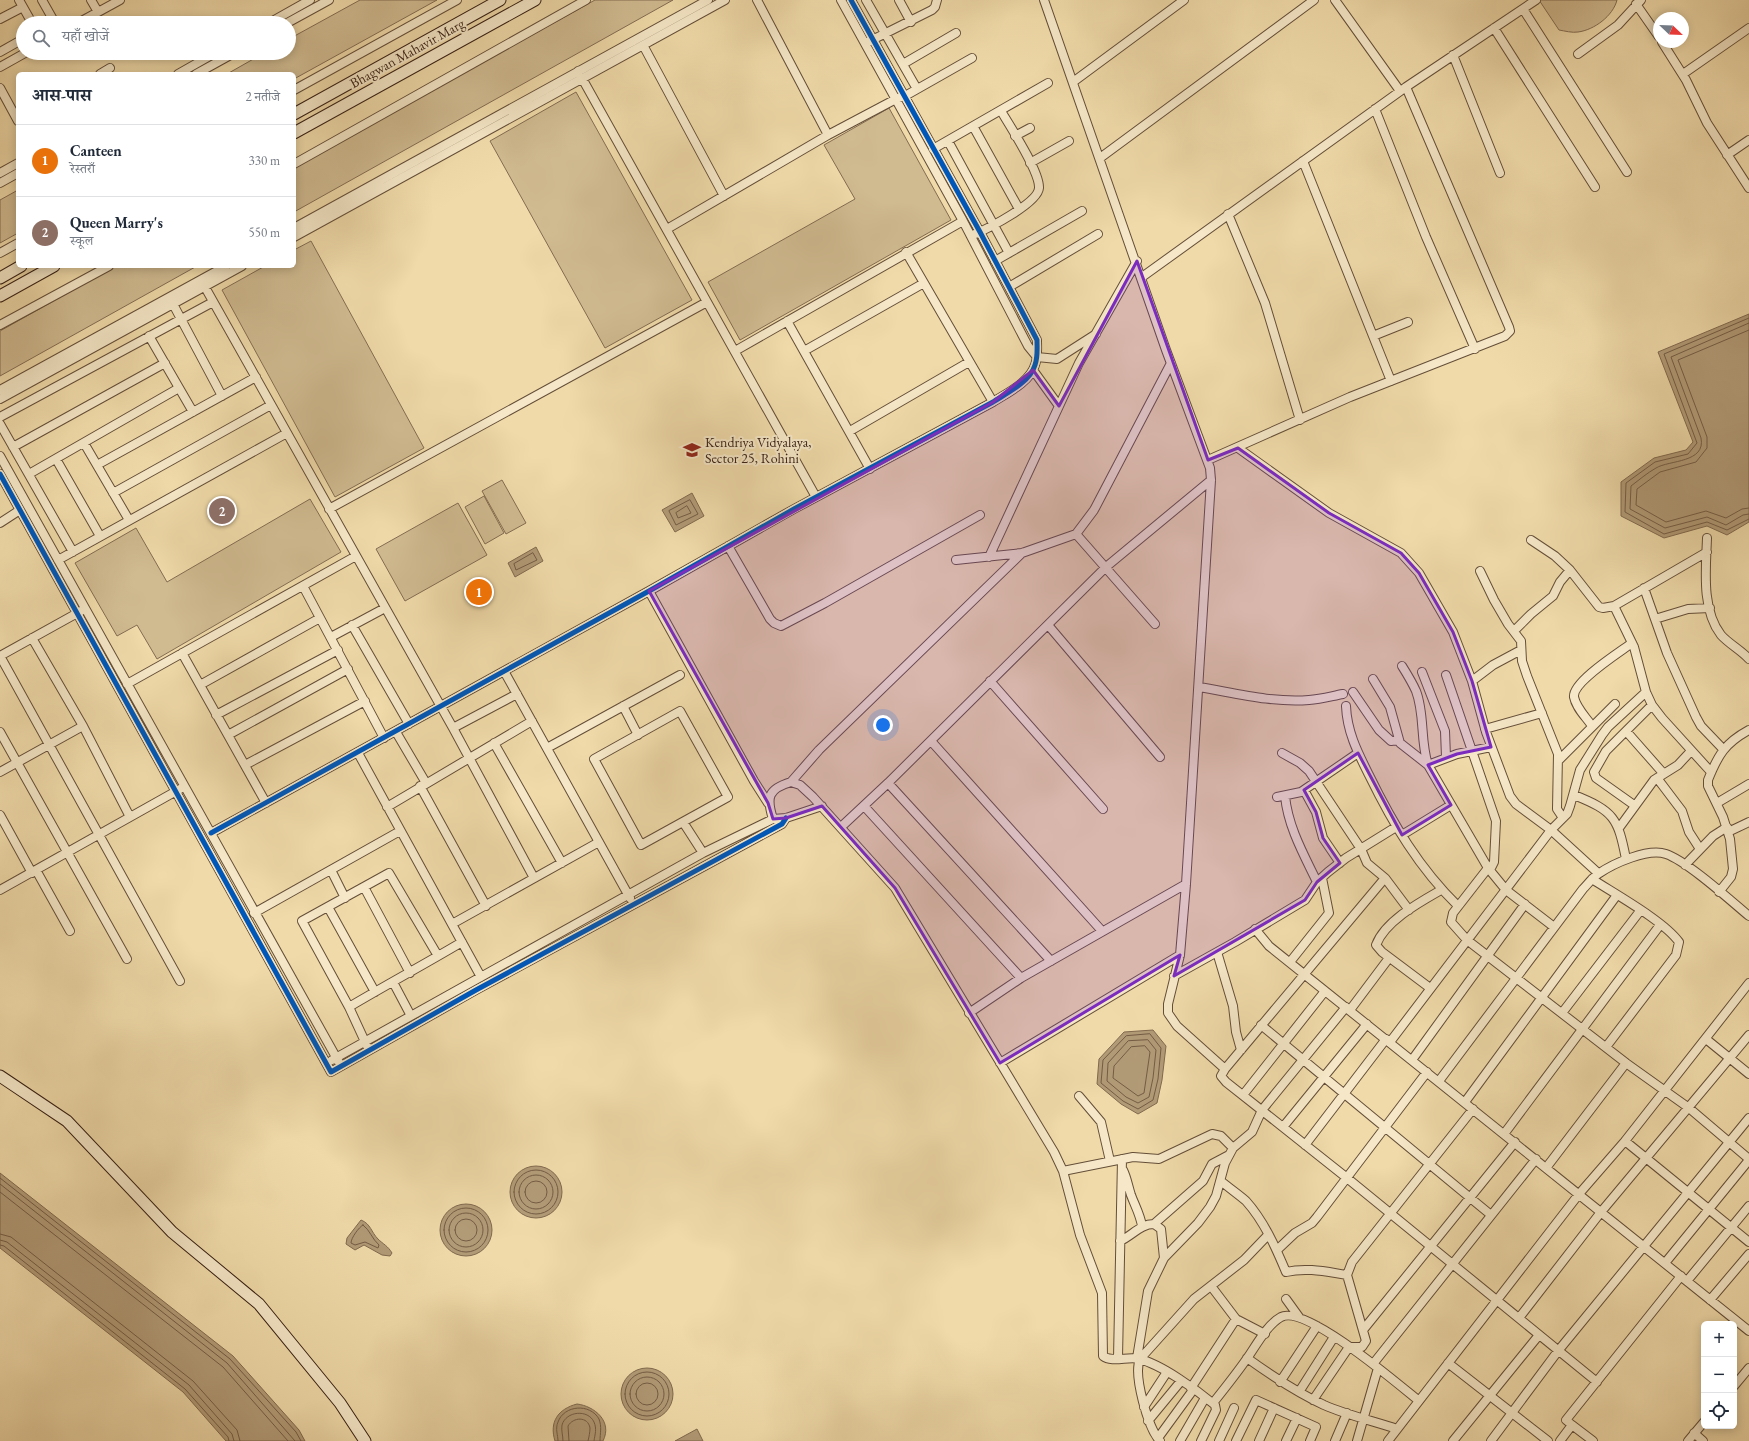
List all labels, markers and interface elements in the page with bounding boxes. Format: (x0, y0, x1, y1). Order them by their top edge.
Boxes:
north arrow (1653, 12, 1689, 48)
street label: Bhagwan Mahavir Marg (346, 14, 468, 92)
search box (16, 16, 296, 60)
text: यहाँ खोजें (62, 26, 109, 45)
icon: search (30, 27, 52, 49)
text: आस-पास (32, 84, 91, 106)
text: 2 नतीजे (246, 88, 280, 105)
text: Canteen (70, 141, 122, 160)
text: 1 (42, 152, 48, 169)
text: 330 m (249, 152, 280, 169)
text: रेस्तराँ (70, 160, 95, 177)
text: Queen Marry's (70, 213, 163, 232)
text: 2 (42, 224, 48, 241)
text: 550 m (249, 224, 280, 241)
text: स्कूल (70, 232, 93, 249)
place label: Kendriya Vidyalaya, Sector 25, Rohini (705, 433, 812, 467)
school or university icon: Kendriya Vidyalaya, Sector 25, Rohini (682, 440, 702, 460)
pin: 2 (209, 496, 235, 526)
pin: 1 (466, 577, 492, 607)
your location (873, 715, 893, 735)
map controls (1701, 1321, 1737, 1429)
button: + (1701, 1321, 1737, 1357)
button: − (1701, 1357, 1737, 1393)
button: locate (1701, 1393, 1737, 1429)

